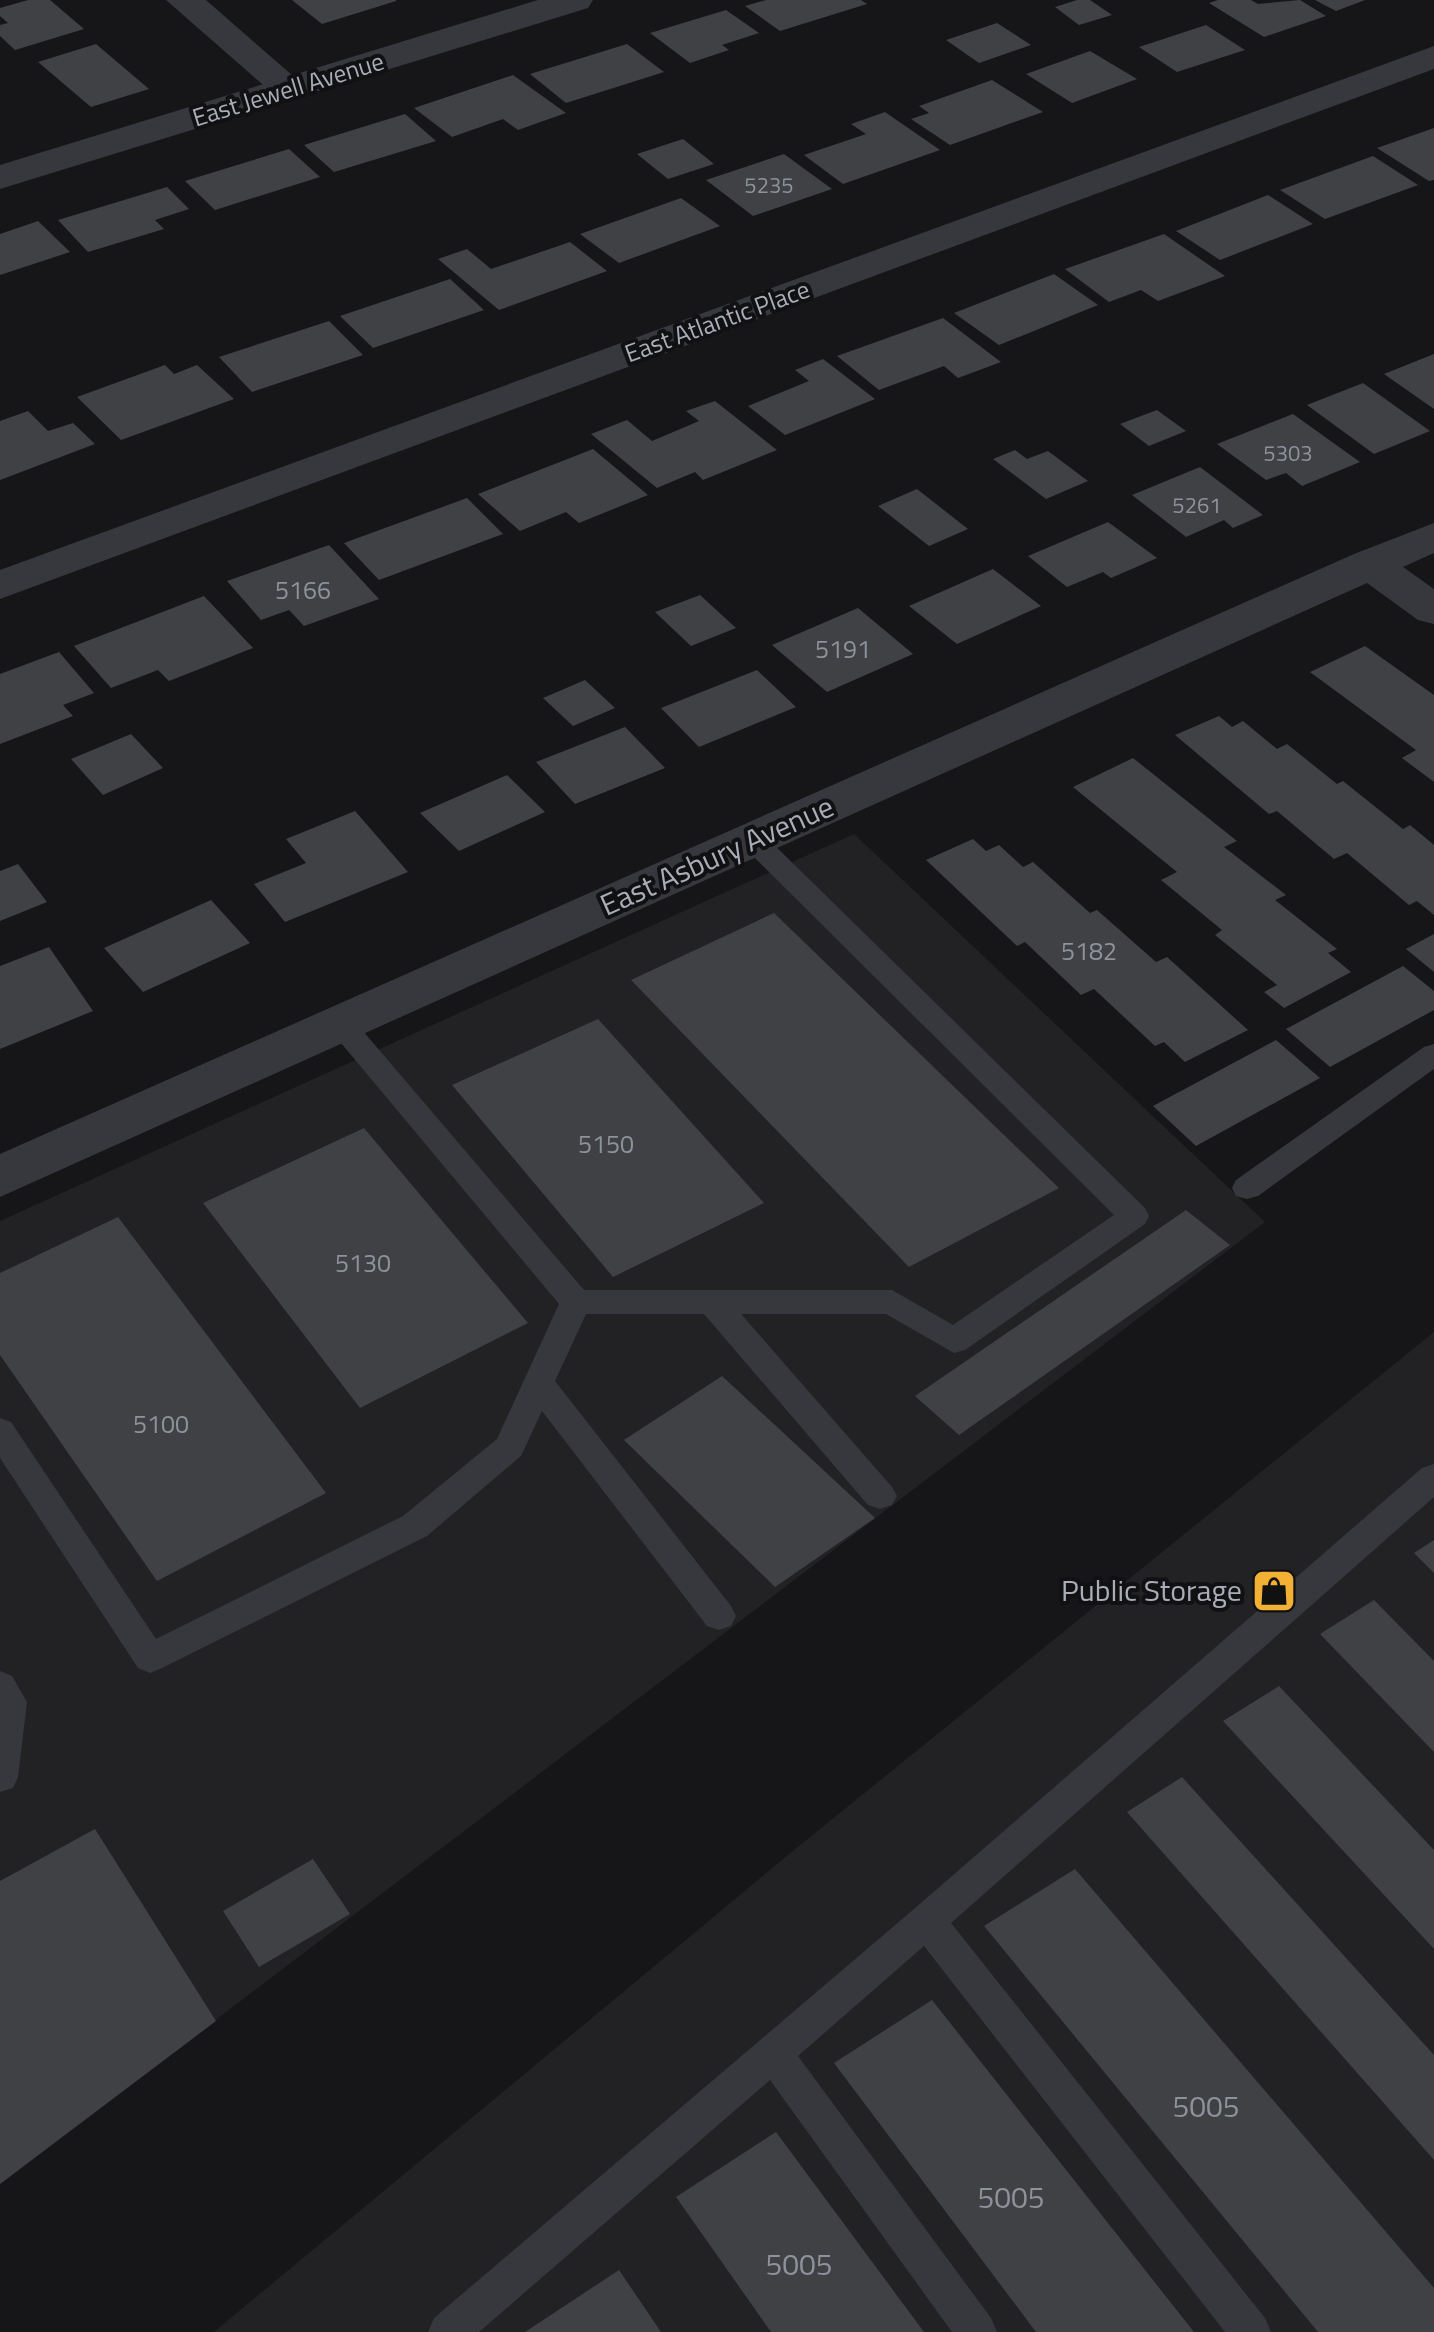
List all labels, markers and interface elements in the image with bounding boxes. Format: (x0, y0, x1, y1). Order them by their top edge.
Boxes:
street label: East Jewell Avenue (187, 42, 389, 136)
house number: 5235 (744, 168, 794, 202)
street label: East Atlantic Place (619, 270, 815, 372)
house number: 5303 (1263, 436, 1313, 470)
house number: 5261 (1172, 488, 1222, 522)
house number: 5166 (275, 571, 331, 609)
house number: 5191 (815, 630, 871, 668)
street label: East Asbury Avenue (592, 783, 841, 927)
house number: 5182 (1061, 932, 1117, 970)
house number: 5150 (578, 1125, 634, 1163)
house number: 5130 (335, 1244, 391, 1282)
house number: 5100 (133, 1405, 189, 1443)
place label: Public Storage (1061, 1567, 1242, 1613)
shop icon: Public Storage (1251, 1568, 1297, 1614)
house number: 5005 (1172, 2083, 1240, 2129)
house number: 5005 (977, 2174, 1045, 2220)
house number: 5005 (765, 2241, 833, 2287)

